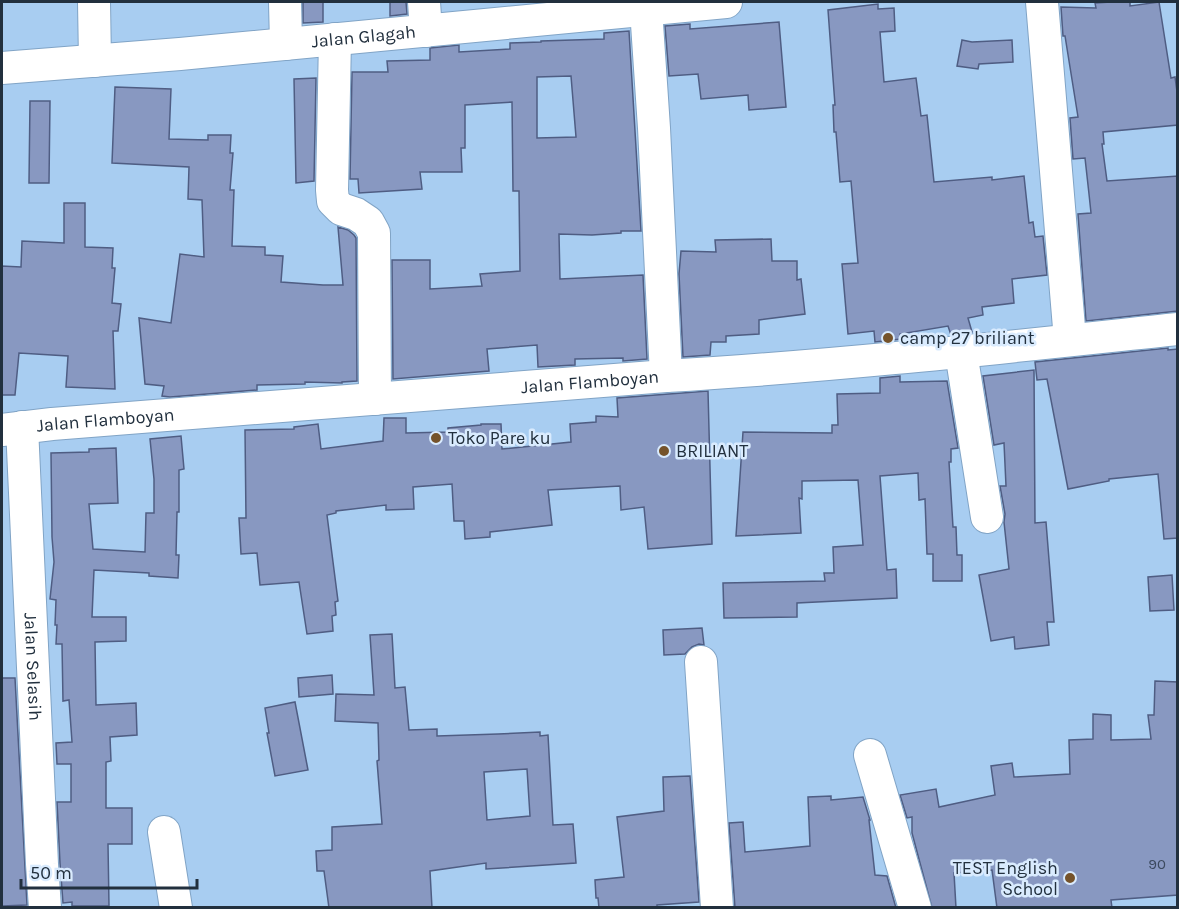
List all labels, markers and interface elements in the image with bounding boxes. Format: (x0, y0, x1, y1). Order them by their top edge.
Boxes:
street label: Jalan Glagah (310, 21, 417, 52)
place label: camp 27 briliant (900, 327, 1035, 349)
marker: camp 27 briliant (881, 331, 895, 345)
street label: Jalan Flamboyan (520, 366, 660, 398)
street label: Jalan Flamboyan (35, 403, 175, 437)
place label: Toko Pare ku (448, 427, 551, 449)
marker: Toko Pare ku (429, 431, 443, 445)
place label: BRILIANT (676, 440, 748, 462)
marker: BRILIANT (657, 444, 671, 458)
street label: Jalan Selasih (20, 612, 46, 721)
scale bar (21, 852, 196, 890)
house number: 90 (1148, 855, 1166, 873)
place label: TEST English School (953, 857, 1058, 900)
text: 50 m (30, 862, 72, 884)
marker: TEST English School (1063, 871, 1077, 885)

